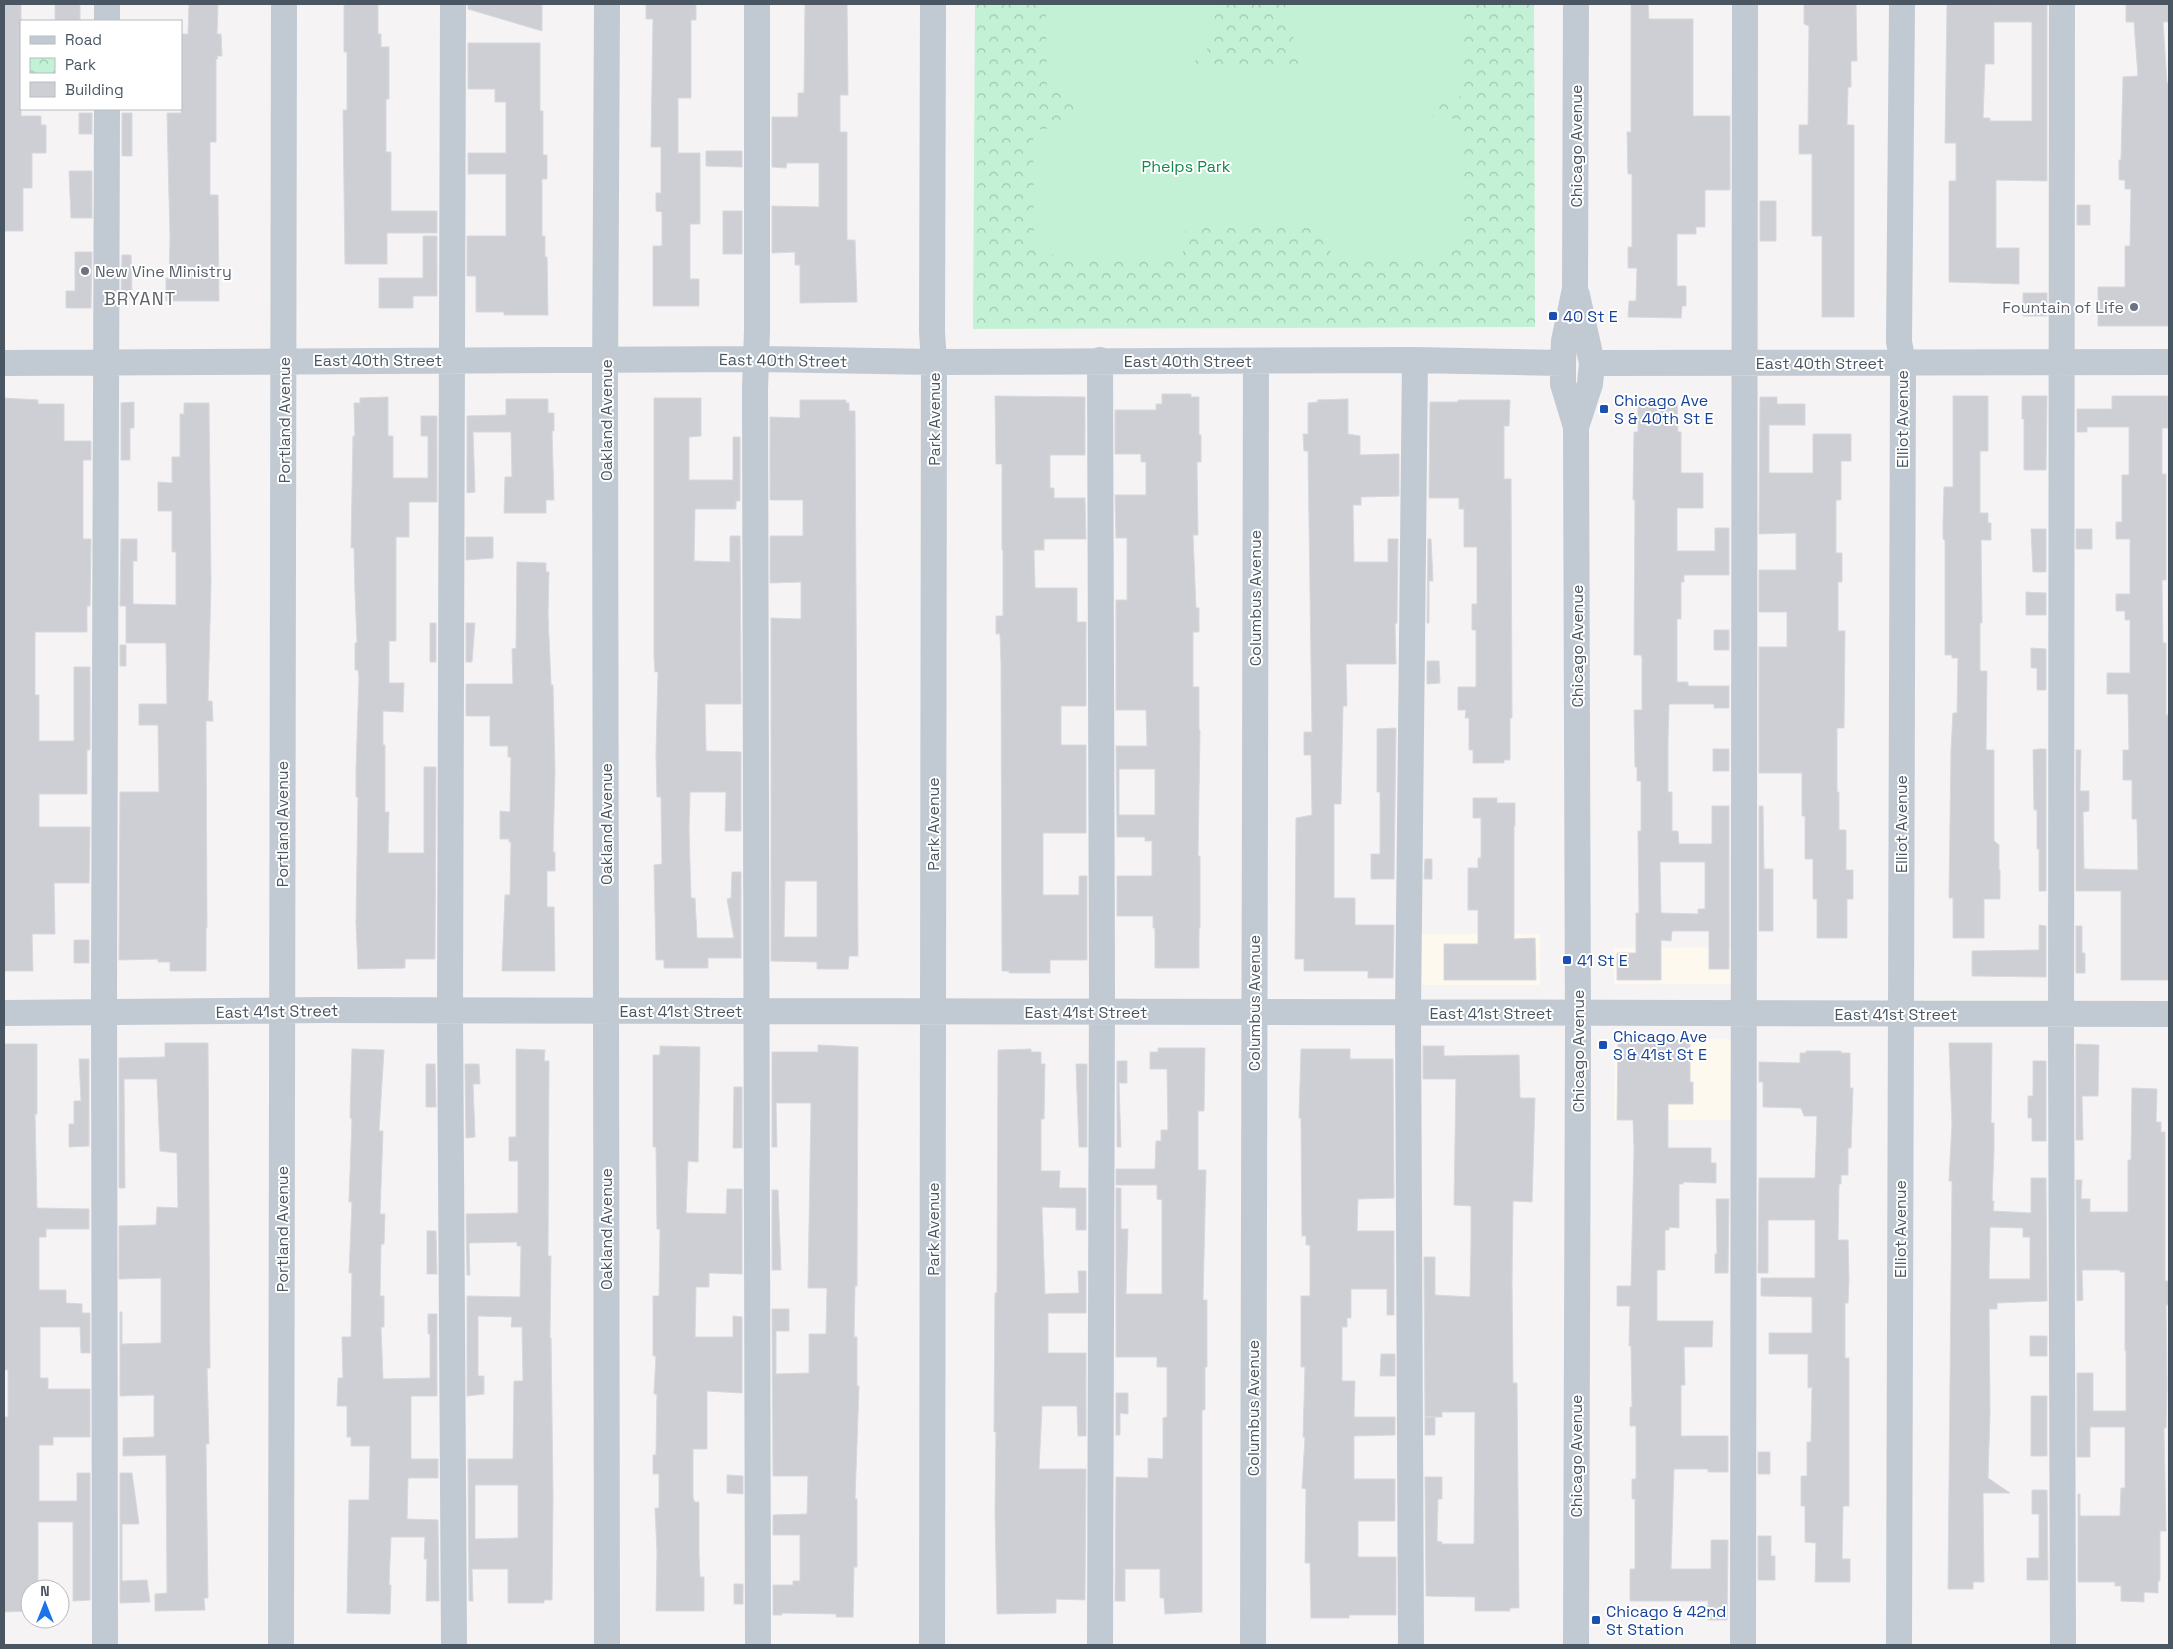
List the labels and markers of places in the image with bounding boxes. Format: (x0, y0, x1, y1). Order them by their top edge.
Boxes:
place label: New Vine Ministry (95, 261, 232, 282)
marker: New Vine Ministry (79, 265, 91, 277)
place label: Fountain of Life (2002, 297, 2124, 318)
marker: Fountain of Life (2128, 301, 2140, 313)
place label: 40 St E (1563, 306, 1618, 327)
marker: 40 St E (1547, 310, 1559, 322)
place label: Chicago Ave S & 40th St E (1614, 390, 1714, 429)
marker: Chicago Ave S & 40th St E (1598, 403, 1610, 415)
place label: 41 St E (1577, 950, 1628, 971)
marker: 41 St E (1561, 954, 1573, 966)
place label: Chicago Ave S & 41st St E (1613, 1026, 1707, 1065)
marker: Chicago Ave S & 41st St E (1597, 1039, 1609, 1051)
place label: Chicago & 42nd St Station (1606, 1601, 1726, 1640)
marker: Chicago & 42nd St Station (1590, 1614, 1602, 1626)

